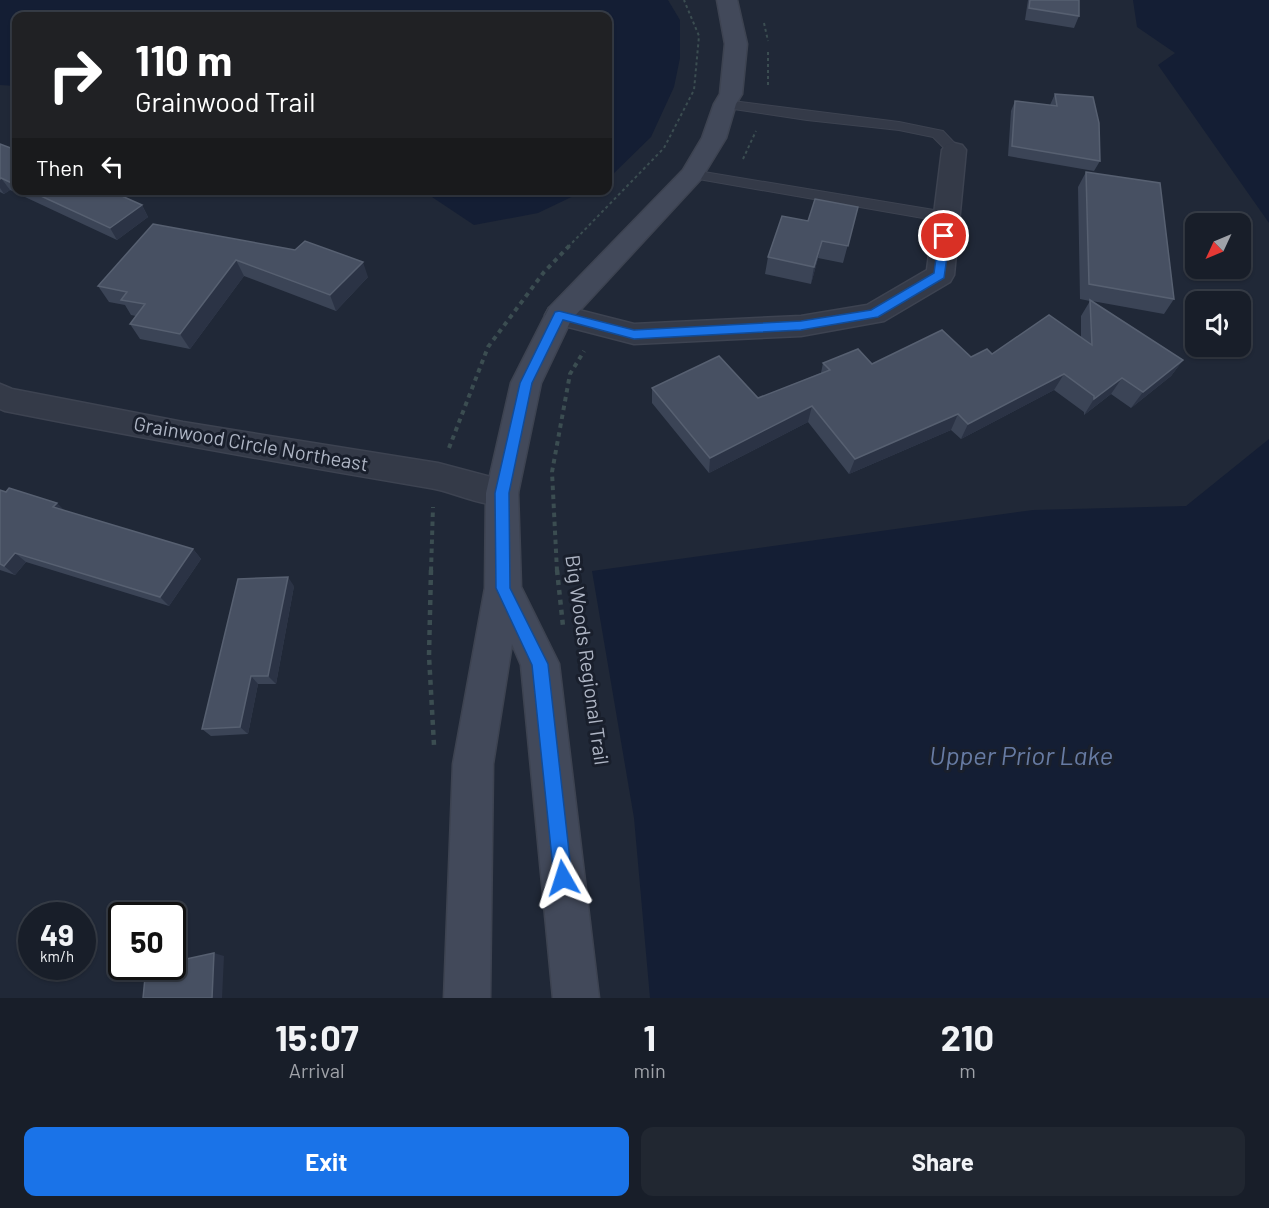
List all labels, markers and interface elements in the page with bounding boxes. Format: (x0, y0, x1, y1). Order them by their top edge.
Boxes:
text: 110 m (135, 34, 232, 84)
icon: right (36, 36, 114, 114)
text: Grainwood Trail (135, 85, 316, 117)
icon: left (96, 150, 129, 183)
text: Then (36, 154, 84, 180)
pin (918, 210, 969, 261)
north arrow (1185, 213, 1251, 279)
map controls (1185, 213, 1251, 357)
icon: arrive (927, 219, 960, 252)
button: sound (1185, 291, 1251, 357)
street label: Grainwood Circle Northeast (132, 411, 370, 475)
street label: Big Woods Regional Trail (561, 553, 615, 766)
water label: Upper Prior Lake (929, 739, 1113, 770)
position arrow (531, 846, 595, 910)
speed limit sign: 50 (108, 902, 186, 980)
text: 49 (40, 916, 74, 952)
text: km/h (40, 947, 74, 965)
text: 15:07 (275, 1015, 359, 1058)
text: 1 (643, 1015, 656, 1058)
text: 210 (941, 1015, 994, 1058)
text: Arrival (289, 1058, 345, 1082)
text: min (633, 1058, 666, 1082)
text: m (959, 1058, 976, 1082)
button: Exit (24, 1127, 629, 1196)
button: Share (641, 1127, 1245, 1196)

